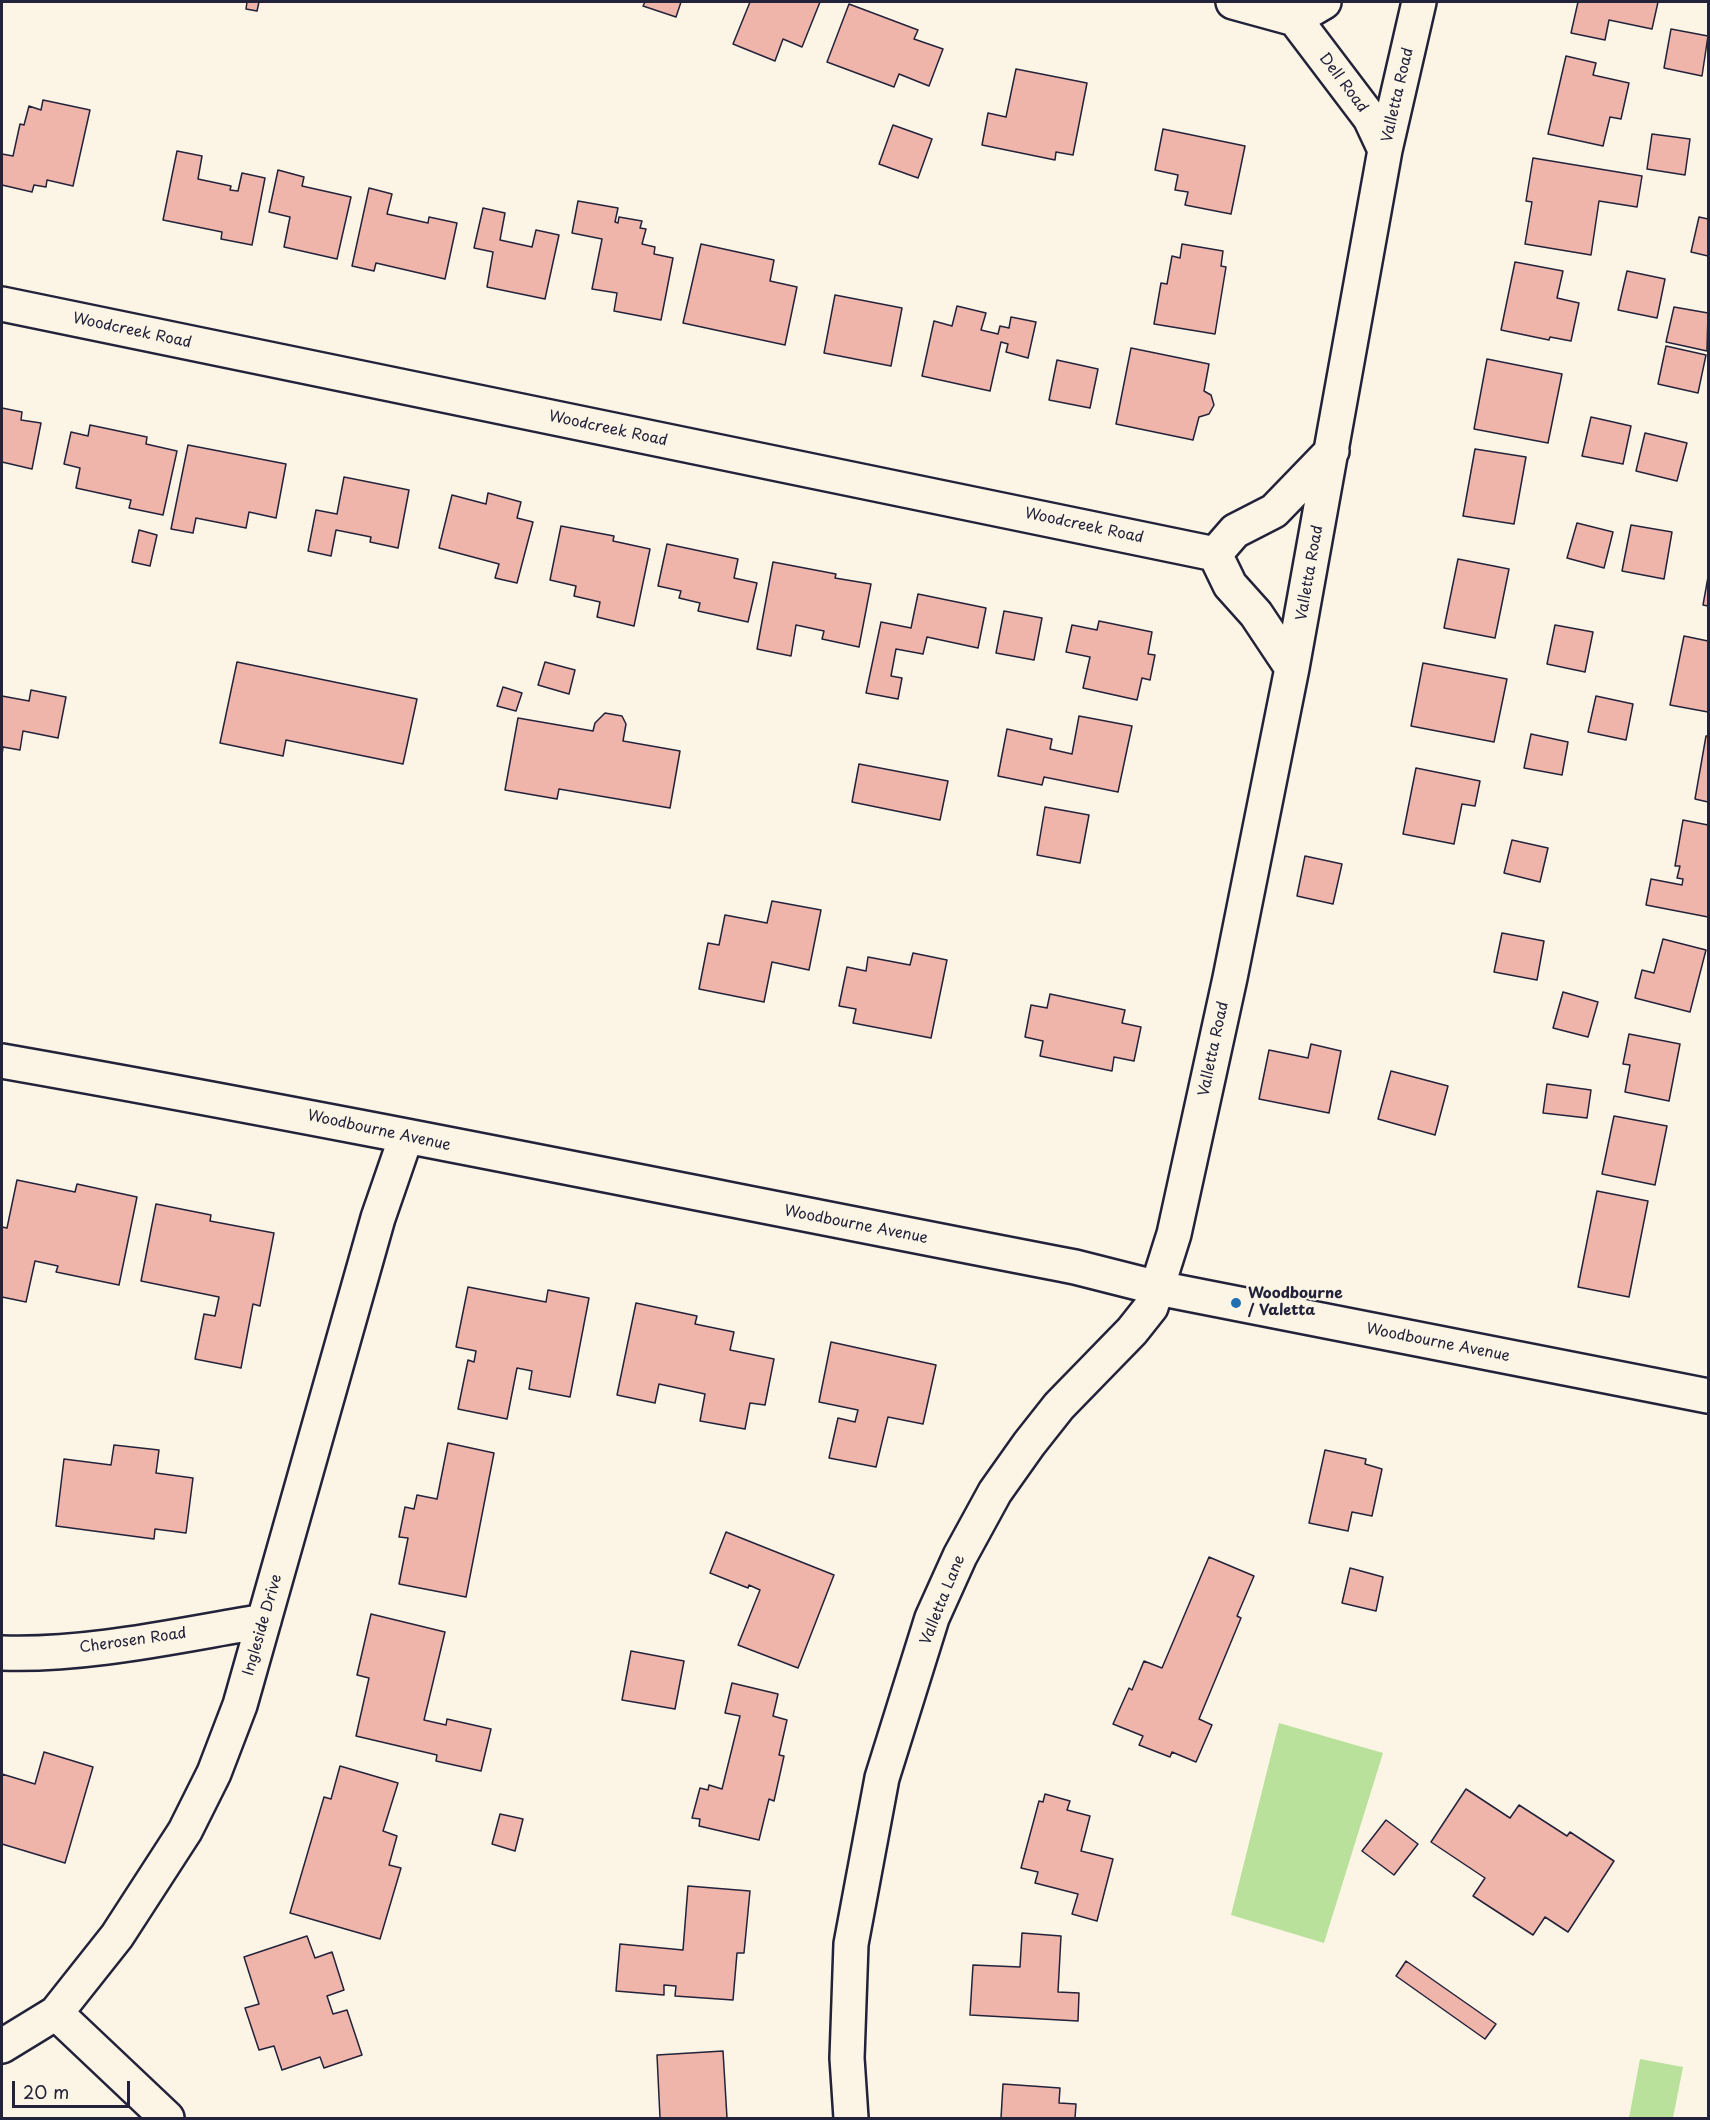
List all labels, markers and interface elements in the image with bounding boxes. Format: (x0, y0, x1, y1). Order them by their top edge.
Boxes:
street label: Valletta Road (1378, 46, 1418, 144)
street label: Dell Road (1315, 50, 1371, 116)
street label: Woodcreek Road (71, 310, 193, 352)
street label: Woodcreek Road (547, 408, 669, 450)
street label: Woodcreek Road (1023, 505, 1145, 547)
street label: Valletta Road (1293, 524, 1327, 622)
street label: Valletta Road (1195, 1000, 1233, 1098)
street label: Woodbourne Avenue (306, 1107, 452, 1155)
street label: Woodbourne Avenue (783, 1202, 929, 1248)
place label: Woodbourne / Valetta (1248, 1285, 1343, 1320)
marker: Woodbourne / Valetta (1229, 1296, 1243, 1310)
street label: Woodbourne Avenue (1365, 1320, 1511, 1366)
street label: Valletta Lane (917, 1552, 969, 1648)
street label: Ingleside Drive (240, 1572, 286, 1678)
street label: Cherosen Road (78, 1625, 188, 1657)
scale bar (15, 2069, 134, 2107)
text: 20 m (23, 2078, 69, 2105)

